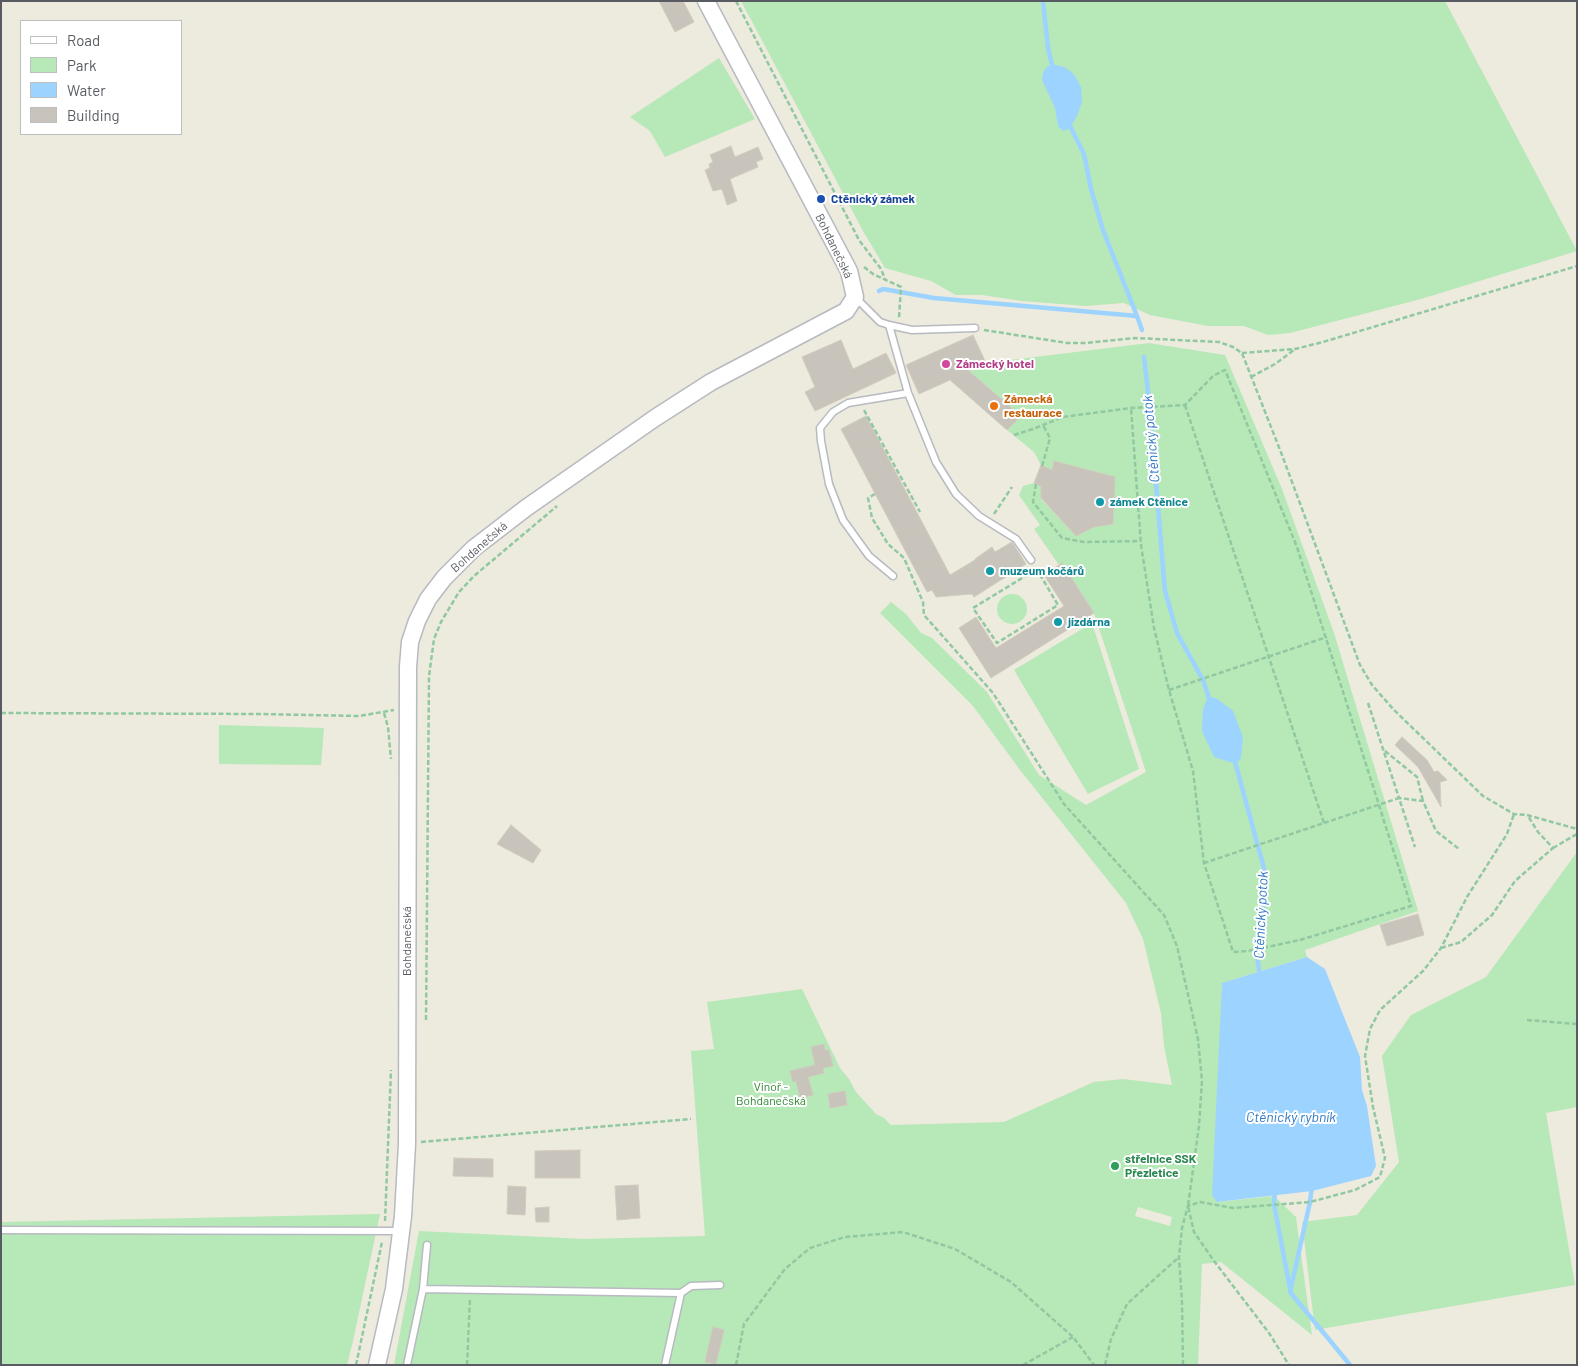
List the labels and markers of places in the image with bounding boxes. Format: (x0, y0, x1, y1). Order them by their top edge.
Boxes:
place label: Ctěnický zámek (831, 192, 915, 206)
marker: Ctěnický zámek (815, 193, 827, 205)
place label: Zámecký hotel (956, 357, 1034, 371)
marker: Zámecký hotel (940, 358, 952, 370)
place label: Zámecká restaurace (1004, 392, 1062, 420)
marker: Zámecká restaurace (988, 400, 1000, 412)
place label: zámek Ctěnice (1110, 495, 1188, 509)
marker: zámek Ctěnice (1094, 496, 1106, 508)
place label: muzeum kočárů (1000, 564, 1084, 578)
marker: muzeum kočárů (984, 565, 996, 577)
place label: jízdárna (1068, 615, 1110, 629)
marker: jízdárna (1052, 616, 1064, 628)
place label: střelnice SSK Přezletice (1125, 1152, 1196, 1180)
marker: střelnice SSK Přezletice (1109, 1160, 1121, 1172)

